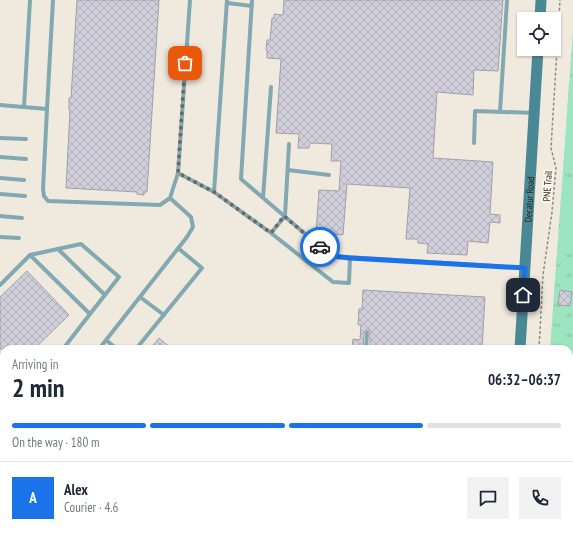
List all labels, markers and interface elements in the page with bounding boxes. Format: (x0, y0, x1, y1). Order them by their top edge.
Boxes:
map controls (517, 12, 561, 56)
button: locate (517, 12, 561, 56)
pin (168, 46, 202, 80)
icon: bag (174, 52, 196, 74)
street label: PNE Trail (540, 170, 555, 202)
street label: Decatur Road (522, 176, 537, 223)
courier (300, 227, 340, 267)
icon: car (309, 236, 331, 258)
pin (506, 278, 540, 312)
icon: home (512, 284, 534, 306)
text: Arriving in (12, 356, 59, 373)
text: 06:32–06:37 (488, 370, 561, 389)
text: 2 min (12, 371, 65, 404)
text: On the way · 180 m (12, 434, 99, 451)
button: chat (467, 477, 509, 519)
button: phone (519, 477, 561, 519)
text: Alex (64, 480, 88, 499)
text: A (29, 488, 37, 507)
text: Courier · 4.6 (64, 499, 118, 516)

